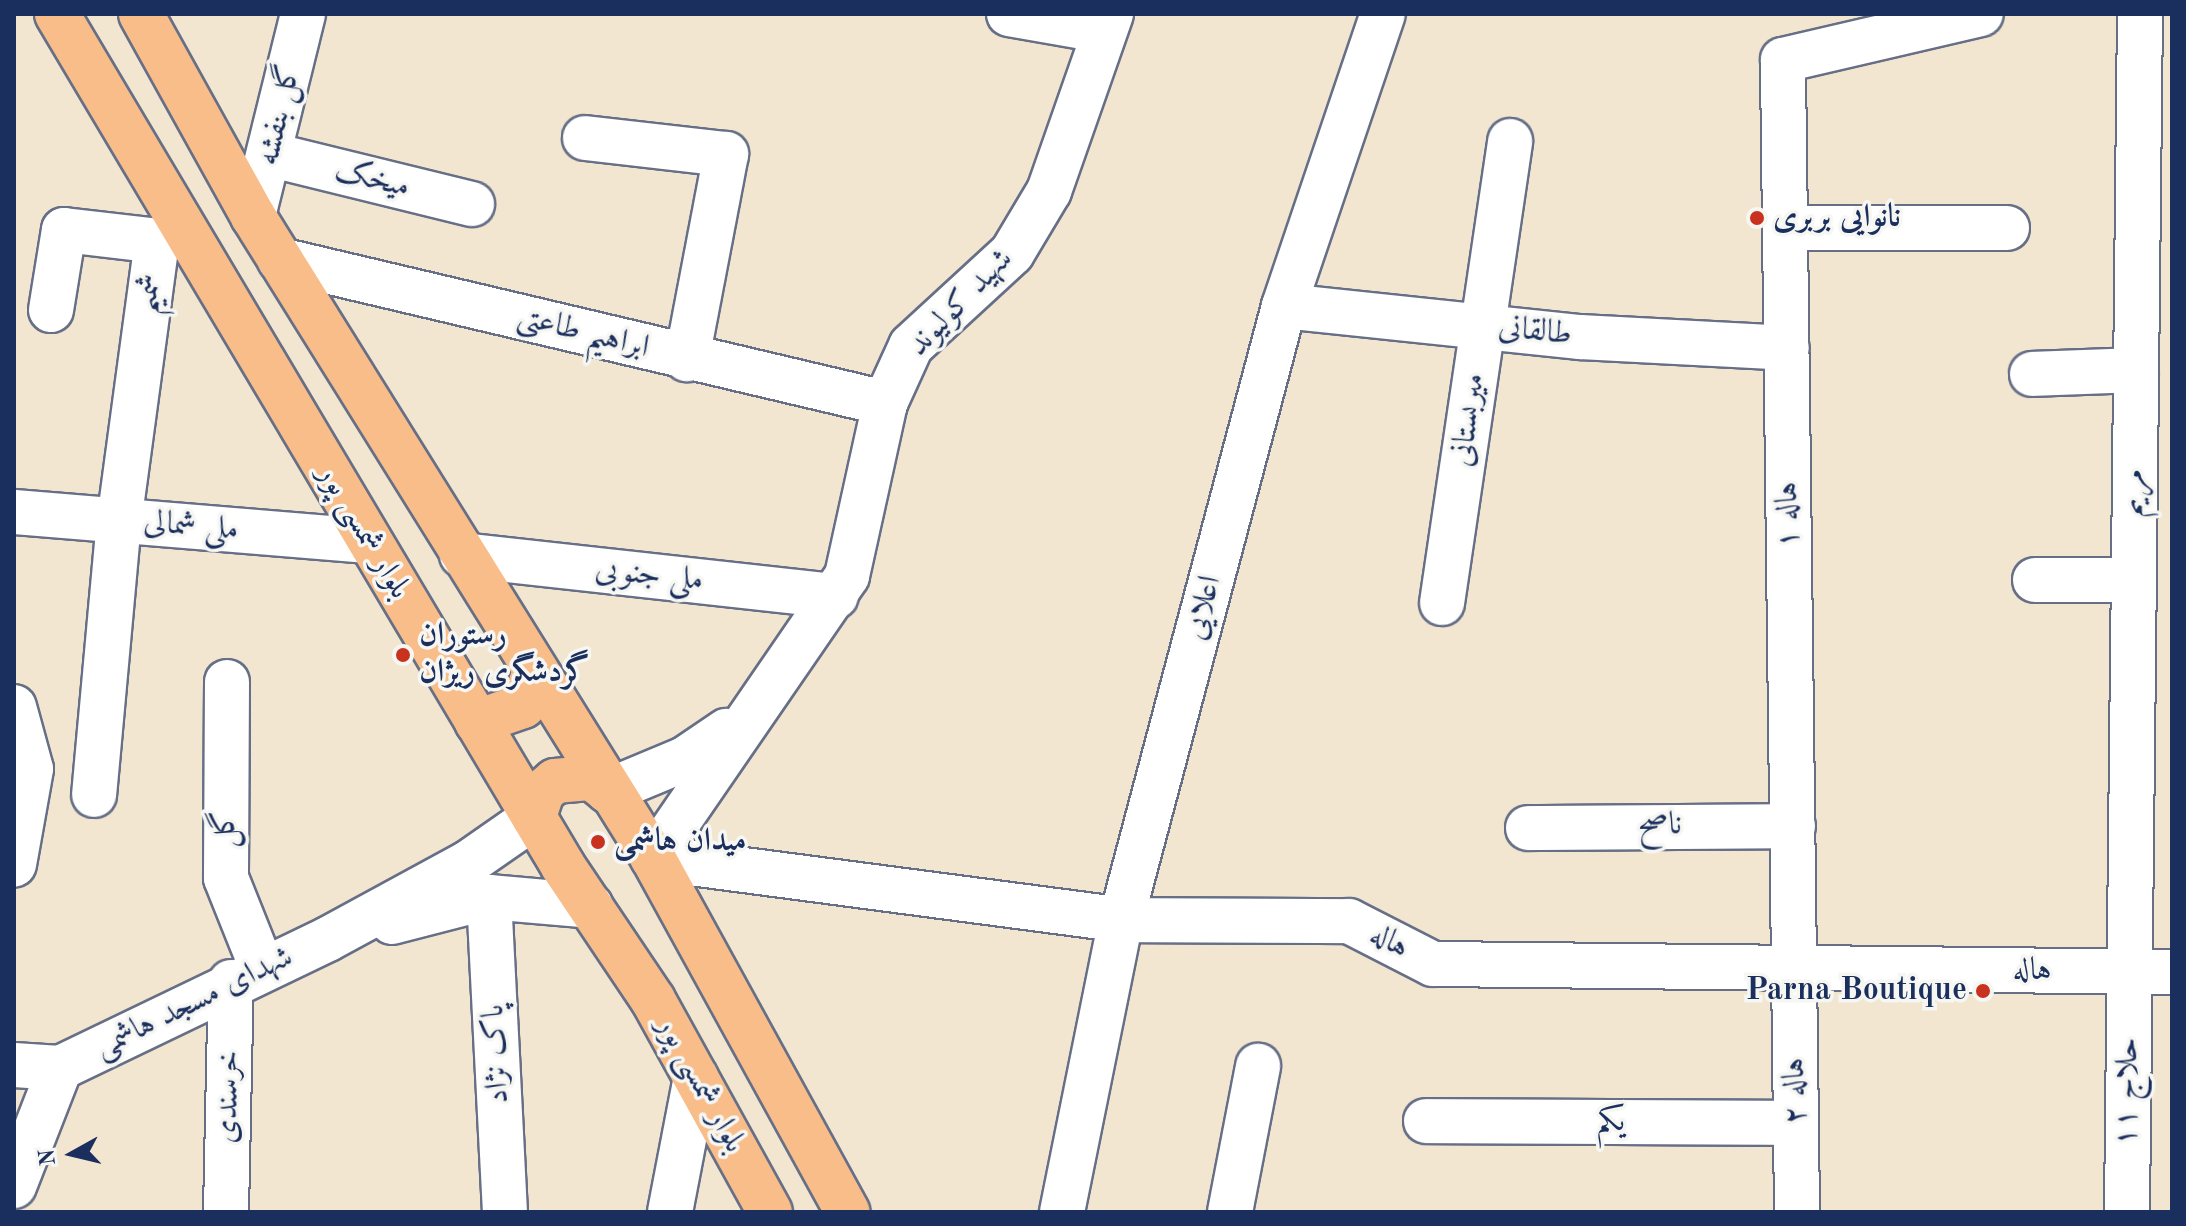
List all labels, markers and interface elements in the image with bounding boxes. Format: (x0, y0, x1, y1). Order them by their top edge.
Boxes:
street label: گل بنفشه (250, 61, 310, 169)
street label: میخک (331, 153, 413, 207)
place label: نانوایی بربری (1773, 199, 1901, 237)
marker: نانوایی بربری (1748, 209, 1766, 227)
street label: شهید کولیوند (900, 241, 1022, 365)
street label: شمیم (127, 271, 171, 317)
street label: ابراهیم طاعتی (513, 298, 653, 368)
street label: طالقانی (1496, 309, 1574, 355)
street label: میربستانی (1443, 371, 1495, 469)
street label: بلوار شمسی پور (308, 458, 418, 606)
street label: مریم (2115, 469, 2155, 517)
street label: هاله ۱ (1769, 481, 1809, 549)
street label: ملی شمالی (142, 504, 240, 550)
street label: ملی جنوبی (593, 551, 705, 601)
street label: اعلایی (1177, 572, 1231, 644)
place label: رستوران گردشگری ریژان (419, 618, 589, 693)
marker: رستوران گردشگری ریژان (394, 646, 412, 664)
street label: ناصح (1638, 806, 1682, 846)
street label: گل (207, 810, 245, 848)
place label: میدان هاشمی (614, 823, 746, 861)
marker: میدان هاشمی (589, 833, 607, 851)
street label: هاله (1363, 916, 1415, 968)
street label: شهدای مسجد هاشمی (89, 938, 299, 1068)
street label: هاله (2012, 952, 2052, 990)
place label: Parna Boutique (1746, 972, 1967, 1010)
marker: Parna Boutique (1974, 982, 1992, 1000)
street label: پاک نژاد (475, 1003, 519, 1105)
street label: بلوار شمسی پور (647, 1010, 753, 1160)
street label: حلاج ۱۱ (2108, 1037, 2148, 1147)
street label: خرسندی (209, 1050, 249, 1144)
street label: هاله ۲ (1776, 1057, 1816, 1125)
street label: یکم (1597, 1103, 1625, 1141)
north arrow (32, 1114, 112, 1194)
text: N (36, 1147, 60, 1167)

